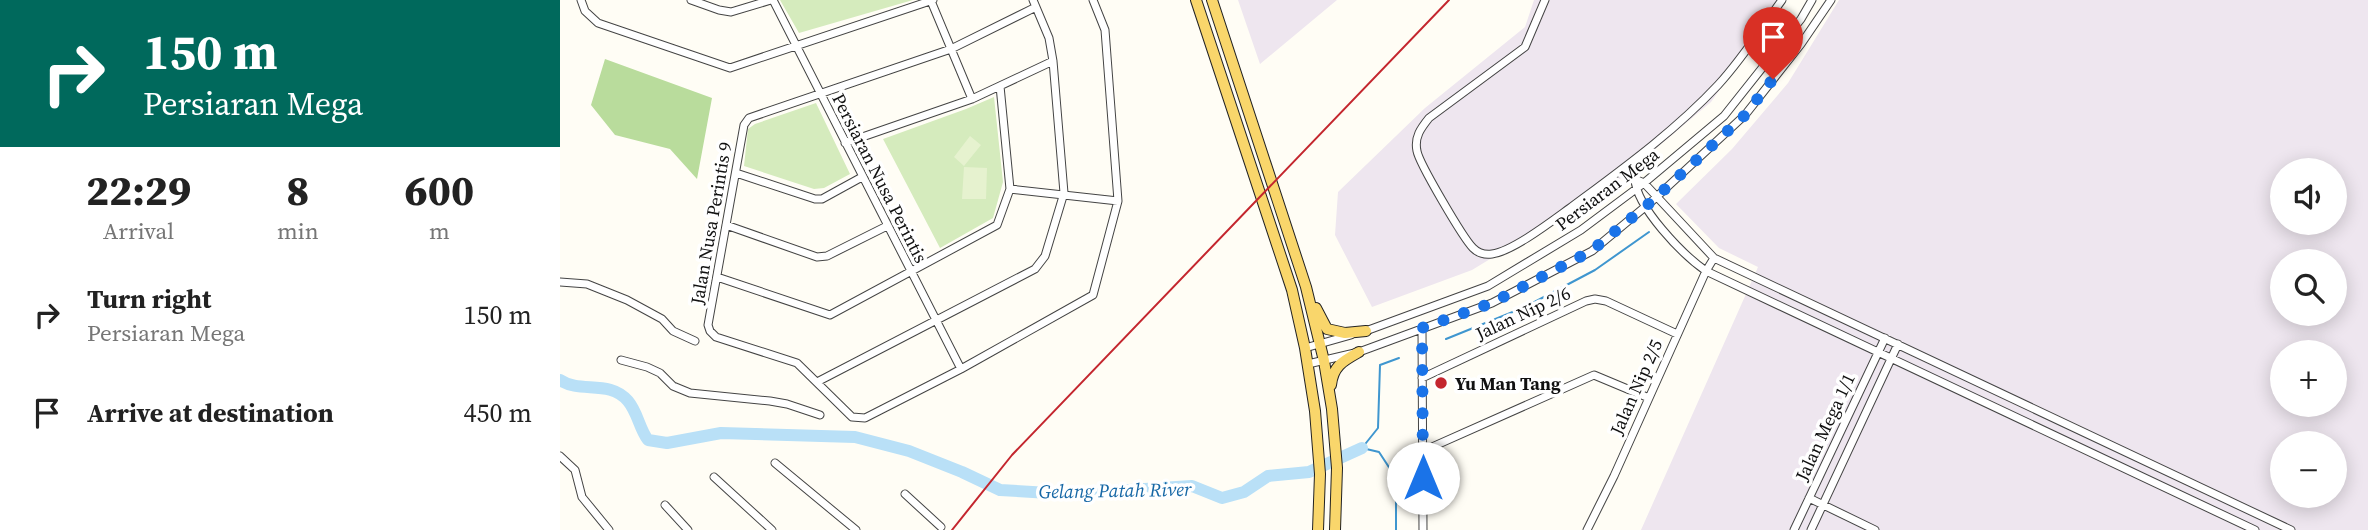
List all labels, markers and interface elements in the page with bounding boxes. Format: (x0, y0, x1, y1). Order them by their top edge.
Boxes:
pin (1743, 7, 1803, 79)
text: 150 m (143, 18, 278, 85)
icon: arrive (1754, 18, 1792, 56)
icon: right (28, 28, 119, 119)
text: Persiaran Mega (143, 82, 363, 126)
street label: Persiaran Nusa Perintis (826, 89, 934, 267)
street label: Jalan Nusa Perintis 9 (684, 140, 738, 307)
street label: Persiaran Mega (1550, 141, 1665, 236)
map controls (2270, 158, 2347, 508)
button: sound (2270, 158, 2347, 235)
text: 22:29 (86, 161, 191, 219)
text: 8 (286, 161, 309, 219)
text: 600 (405, 161, 474, 219)
text: Arrival (103, 215, 174, 247)
text: min (277, 215, 319, 247)
text: m (429, 215, 450, 247)
button: search (2270, 249, 2347, 326)
street label: Jalan Nip 2/6 (1471, 280, 1574, 346)
text: Turn right (87, 281, 211, 317)
icon: right (28, 296, 66, 334)
text: 150 m (464, 297, 532, 333)
text: Persiaran Mega (87, 317, 245, 349)
street label: Jalan Nip 2/5 (1603, 335, 1668, 440)
button: + (2270, 340, 2347, 417)
street label: Jalan Mega 1/1 (1789, 369, 1861, 486)
place label: Yu Man Tang (1455, 371, 1561, 396)
marker: Yu Man Tang (1433, 375, 1449, 391)
icon: arrive (28, 394, 66, 432)
text: Arrive at destination (87, 395, 334, 431)
text: 450 m (464, 395, 532, 431)
button: − (2270, 431, 2347, 508)
position arrow (1386, 441, 1460, 515)
water label: Gelang Patah River (1038, 476, 1193, 504)

